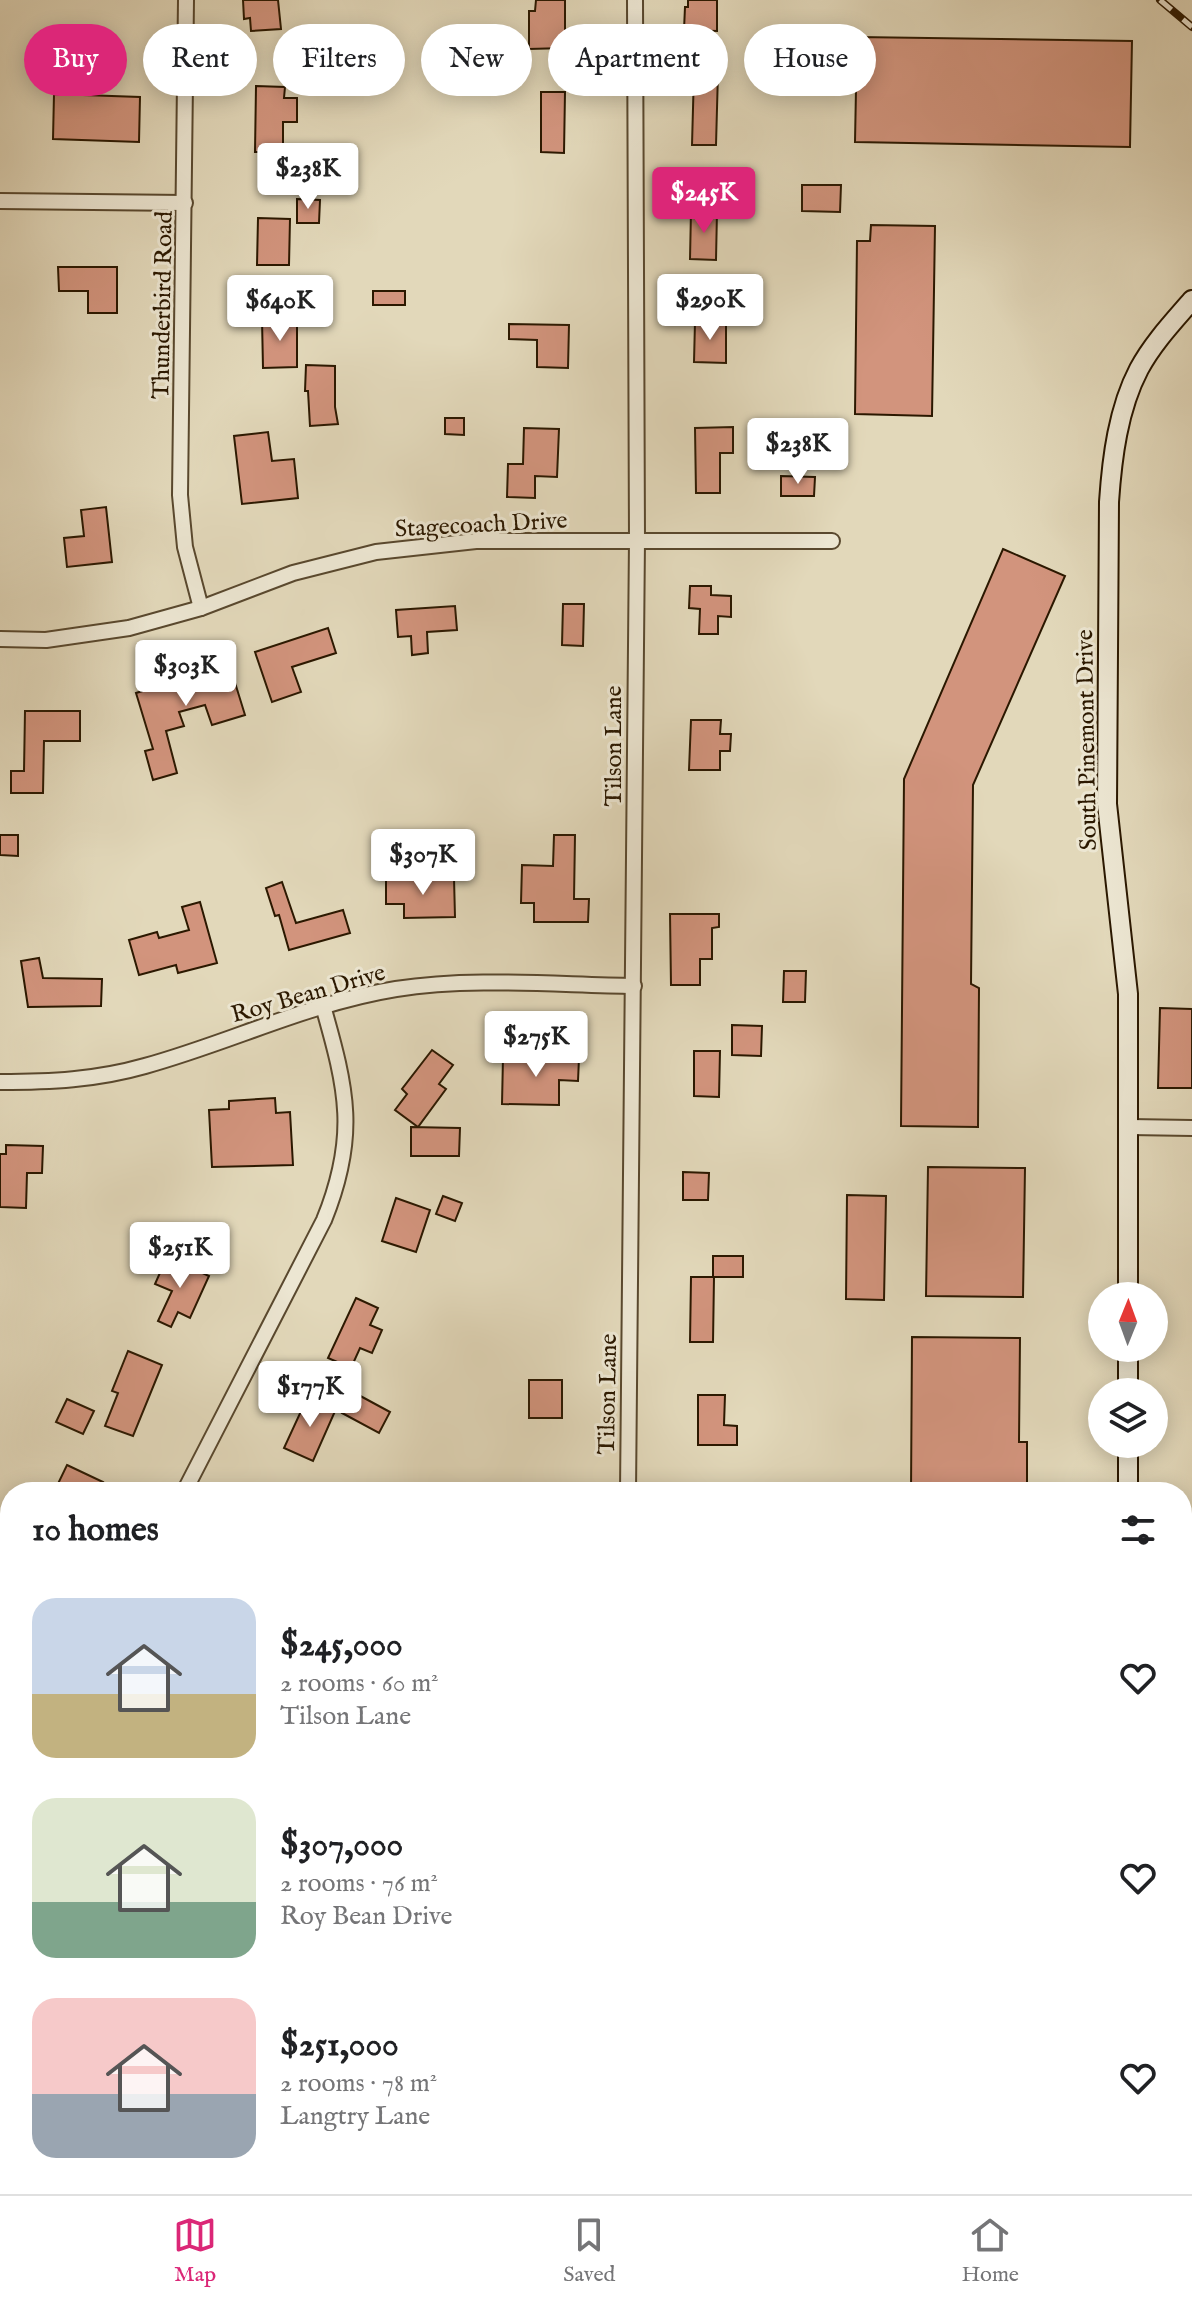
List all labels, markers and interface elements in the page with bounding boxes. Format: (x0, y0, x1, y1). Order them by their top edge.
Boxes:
chip: Buy (24, 24, 127, 96)
chip: Rent (143, 24, 257, 96)
chip: Filters (273, 24, 405, 96)
chip: New (421, 24, 532, 96)
chip: Apartment (548, 24, 728, 96)
chip: House (744, 24, 876, 96)
pin: $238K (252, 143, 364, 211)
text: $238K (275, 152, 341, 185)
pin: $245K (648, 167, 760, 235)
text: $245K (670, 176, 738, 209)
street label: Thunderbird Road (146, 210, 181, 399)
pin: $290K (654, 274, 766, 342)
pin: $640K (224, 275, 336, 343)
text: $290K (675, 283, 745, 316)
text: $640K (245, 284, 315, 317)
pin: $238K (742, 418, 854, 486)
text: $238K (765, 427, 831, 460)
street label: Stagecoach Drive (394, 505, 568, 545)
street label: South Pinemont Drive (1070, 629, 1105, 851)
pin: $303K (130, 640, 242, 708)
text: $303K (153, 649, 219, 682)
street label: Tilson Lane (599, 685, 630, 807)
pin: $307K (367, 829, 479, 897)
text: $307K (389, 838, 457, 871)
street label: Roy Bean Drive (228, 958, 389, 1031)
pin: $275K (480, 1011, 592, 1079)
text: $275K (503, 1020, 569, 1053)
pin: $251K (124, 1222, 236, 1290)
text: $251K (148, 1231, 212, 1264)
north arrow (1088, 1282, 1168, 1362)
map controls (1088, 1282, 1168, 1458)
street label: Tilson Lane (592, 1333, 625, 1455)
pin: $177K (254, 1361, 366, 1429)
text: $177K (276, 1370, 344, 1403)
button: layers (1088, 1378, 1168, 1458)
icon: filters (1116, 1508, 1160, 1552)
text: 10 homes (32, 1509, 159, 1552)
text: $245,000 (280, 1624, 403, 1667)
icon: home (96, 1630, 192, 1726)
icon: heart (1116, 1656, 1160, 1700)
text: 2 rooms · 60 m² (280, 1667, 439, 1700)
text: Tilson Lane (280, 1700, 411, 1733)
text: $307,000 (280, 1824, 403, 1867)
icon: home (96, 1830, 192, 1926)
icon: heart (1116, 1856, 1160, 1900)
text: 2 rooms · 76 m² (280, 1867, 438, 1900)
text: Roy Bean Drive (280, 1900, 452, 1933)
text: $251,000 (280, 2024, 399, 2067)
icon: home (96, 2030, 192, 2126)
icon: heart (1116, 2056, 1160, 2100)
text: 2 rooms · 78 m² (280, 2067, 437, 2100)
text: Langtry Lane (280, 2100, 430, 2133)
tab: Map (173, 2213, 217, 2289)
tab: Saved (563, 2213, 615, 2289)
tab: Home (961, 2213, 1019, 2289)

